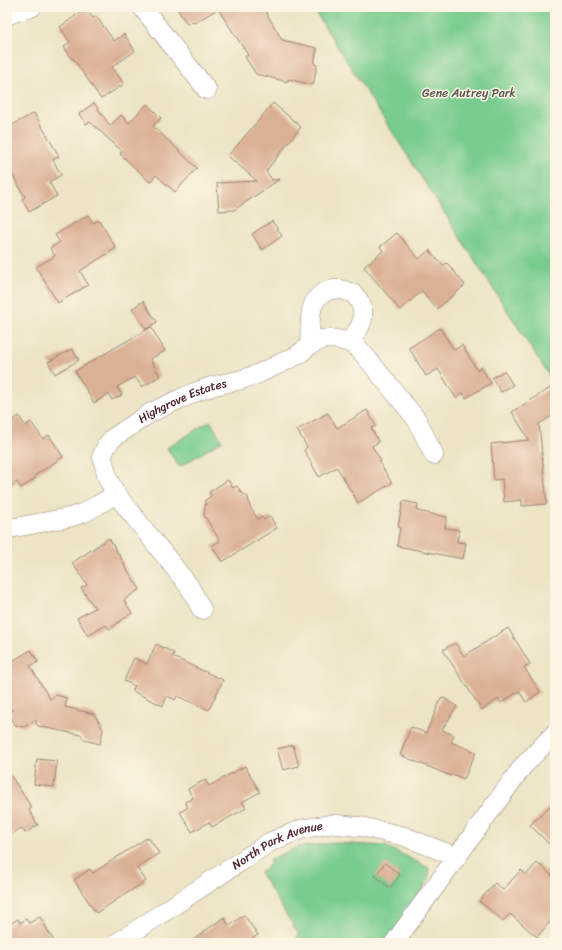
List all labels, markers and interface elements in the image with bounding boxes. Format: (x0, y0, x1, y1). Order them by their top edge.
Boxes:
park label: Gene Autrey Park (422, 82, 516, 104)
street label: Highgrove Estates (133, 372, 229, 429)
street label: North Park Avenue (227, 815, 325, 876)

